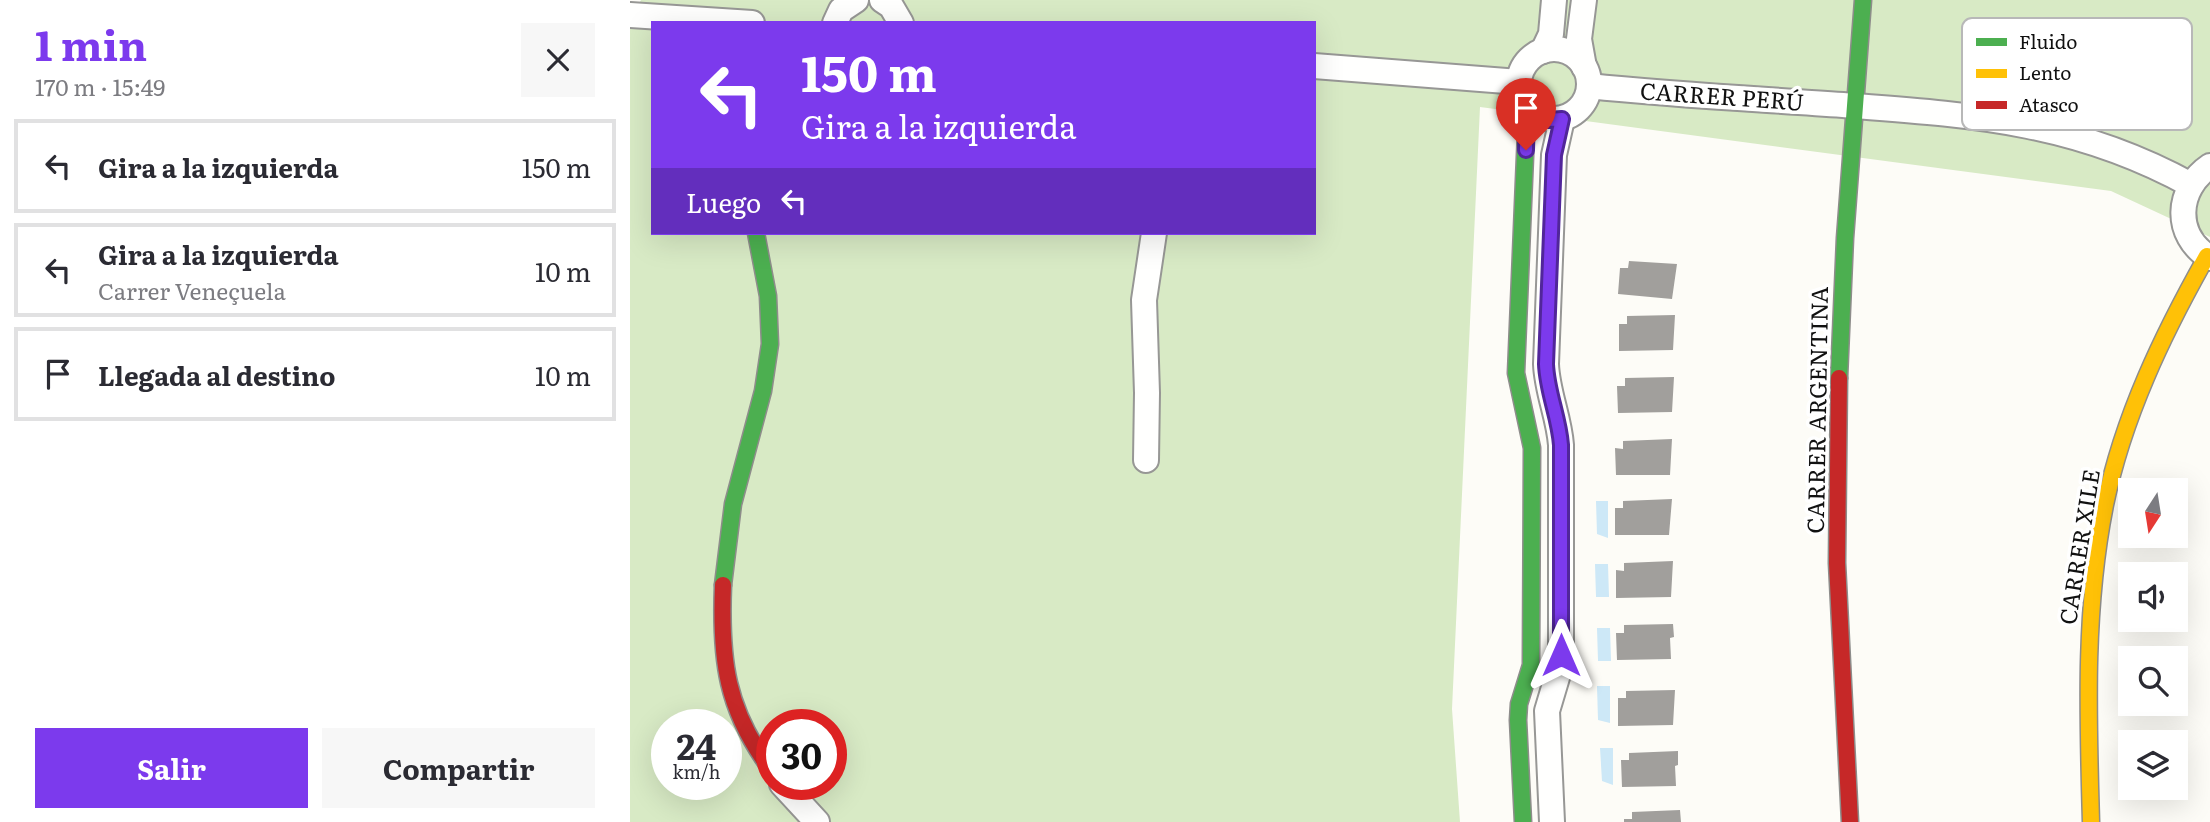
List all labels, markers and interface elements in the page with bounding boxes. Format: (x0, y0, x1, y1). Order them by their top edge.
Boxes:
text: 1 min (35, 12, 147, 74)
legend (1962, 18, 2192, 130)
button: close (521, 23, 595, 97)
text: Fluido (2019, 27, 2077, 55)
text: 150 m (801, 34, 937, 107)
icon: left (686, 49, 777, 140)
text: Lento (2019, 58, 2072, 86)
text: 170 m · 15:49 (35, 69, 165, 103)
street label: CARRER PERÚ (1639, 72, 1805, 118)
pin (1496, 78, 1556, 150)
icon: arrive (1507, 89, 1545, 127)
text: Atasco (2019, 90, 2079, 118)
text: Gira a la izquierda (801, 101, 1076, 149)
icon: left (39, 147, 77, 185)
text: Gira a la izquierda (98, 147, 339, 186)
text: 150 m (522, 147, 591, 186)
text: Luego (686, 182, 761, 221)
icon: left (775, 182, 813, 220)
text: Gira a la izquierda (98, 234, 339, 273)
icon: left (39, 251, 77, 289)
text: 10 m (535, 251, 591, 290)
text: Carrer Veneçuela (98, 273, 286, 307)
street label: CARRER ARGENTINA (1797, 286, 1835, 534)
icon: arrive (39, 355, 77, 393)
text: Llegada al destino (98, 355, 335, 394)
text: 10 m (535, 355, 591, 394)
street label: CARRER XILE (2049, 467, 2107, 627)
north arrow (2118, 478, 2188, 548)
map controls (2118, 478, 2188, 800)
button: sound (2118, 562, 2188, 632)
position arrow (1524, 618, 1598, 692)
button: search (2118, 646, 2188, 716)
speed limit sign: 30 (756, 709, 847, 800)
text: 24 (677, 719, 716, 771)
button: Salir (35, 728, 308, 808)
button: Compartir (322, 728, 595, 808)
button: layers (2118, 730, 2188, 800)
text: km/h (673, 758, 720, 785)

